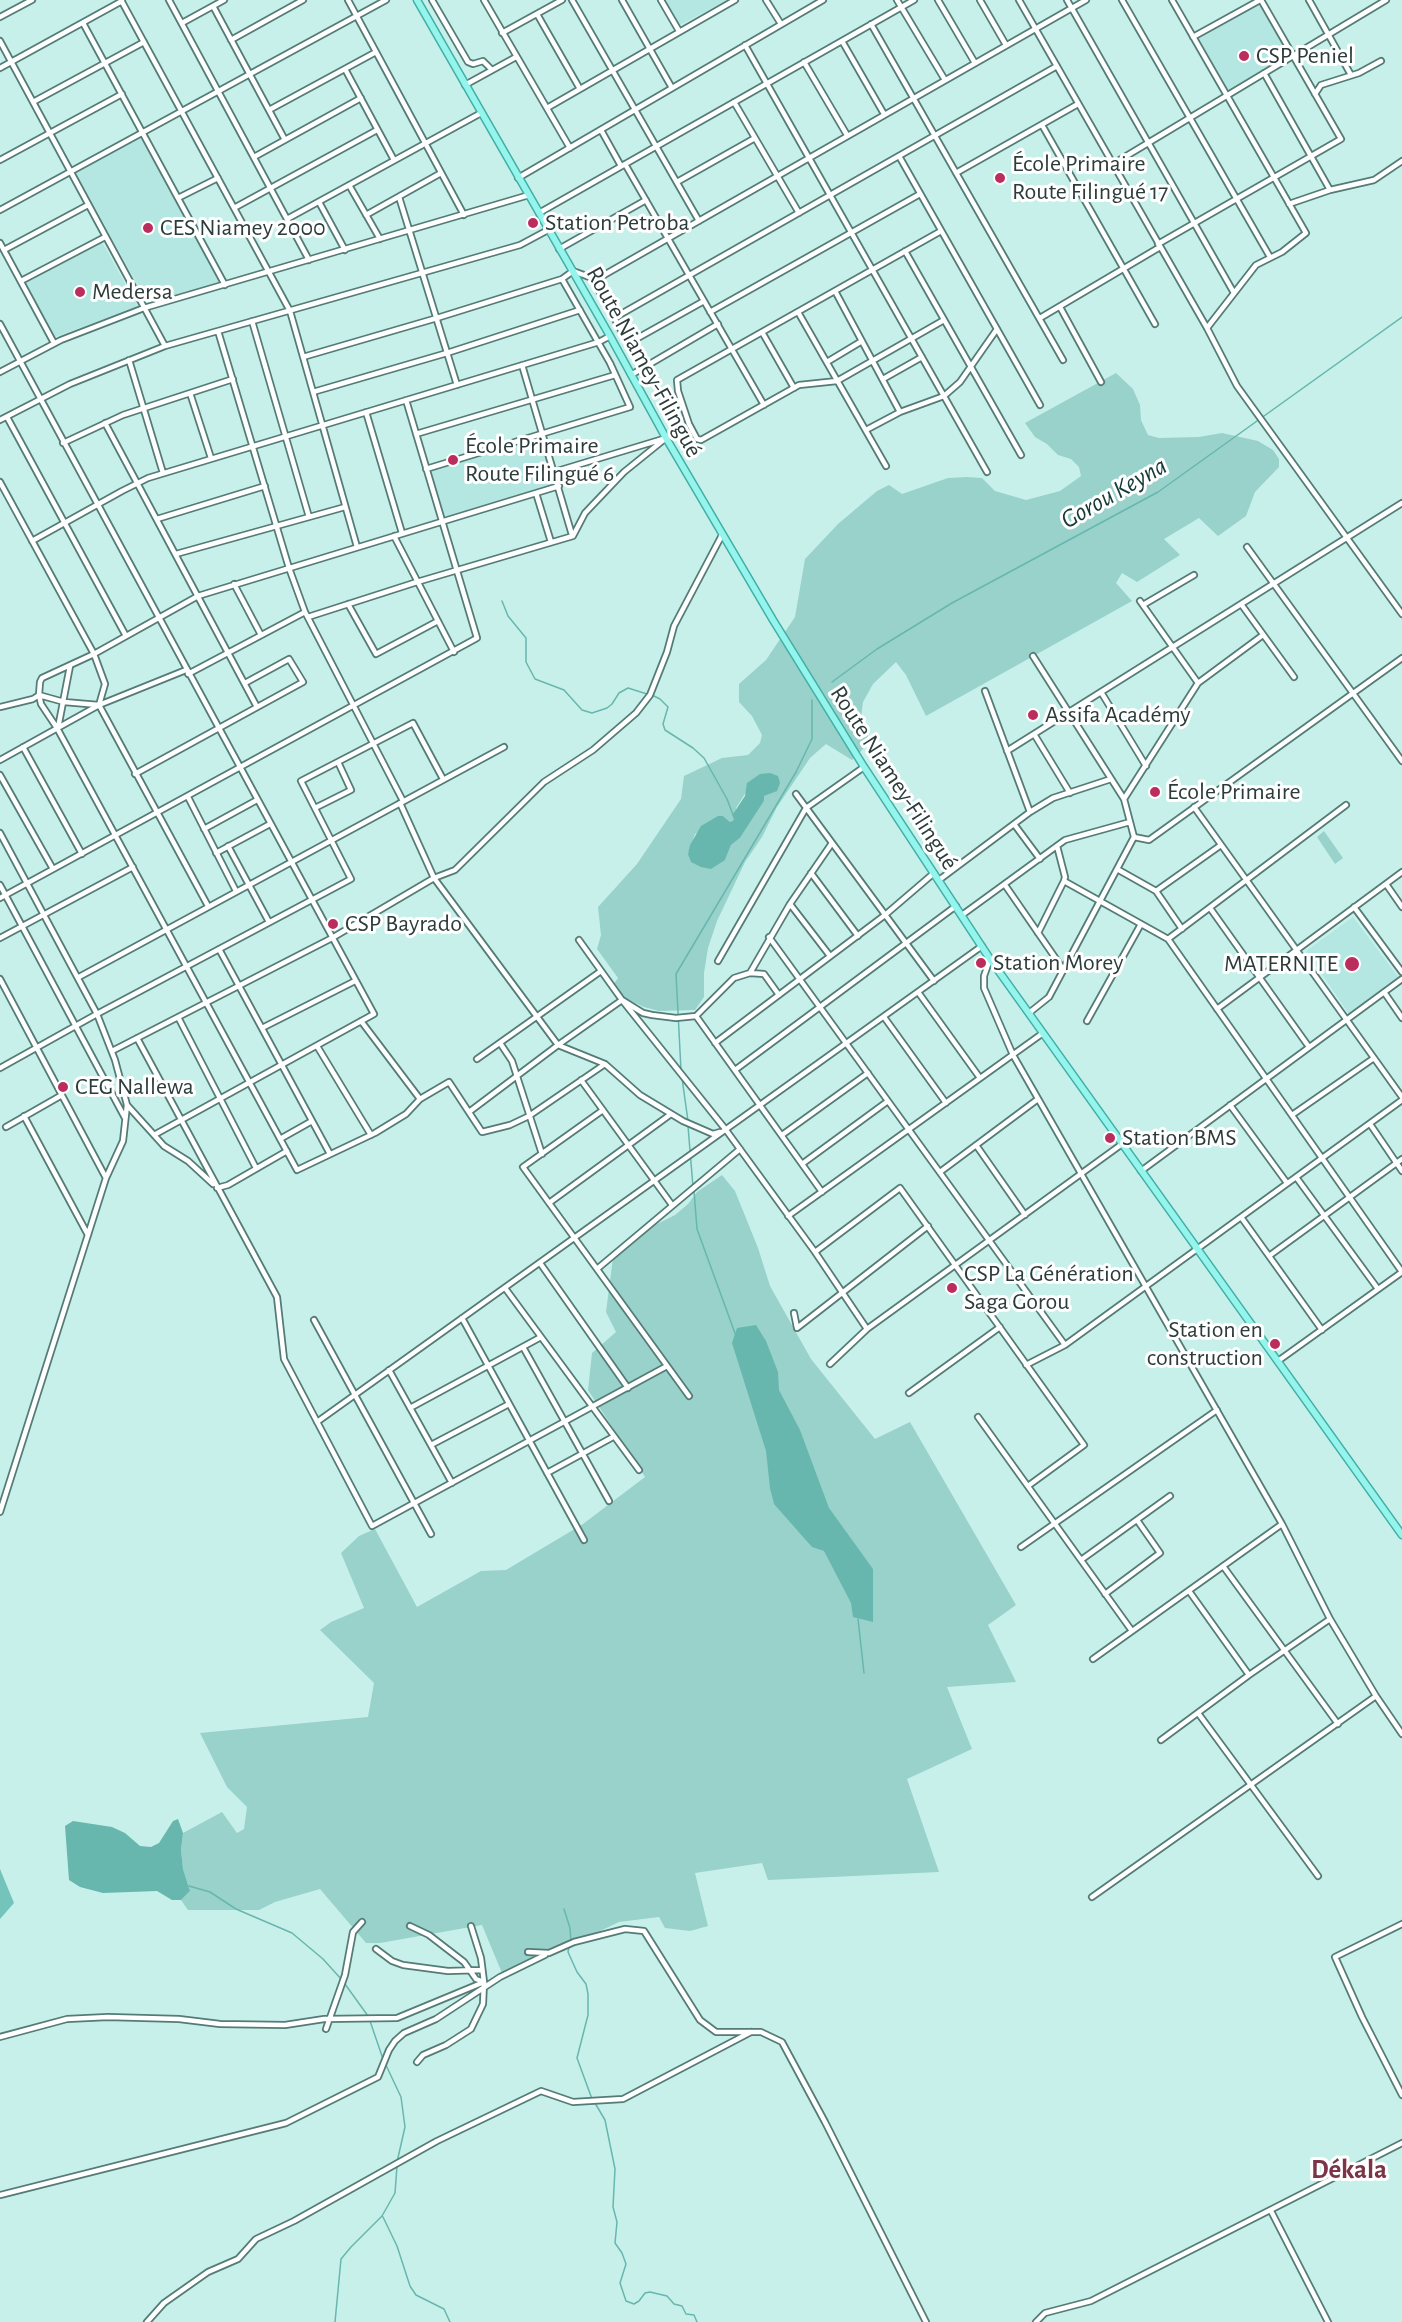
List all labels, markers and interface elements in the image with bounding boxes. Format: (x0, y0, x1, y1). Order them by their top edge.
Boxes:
place label: CSP Peniel (1256, 42, 1354, 70)
marker: CSP Peniel (1237, 49, 1251, 63)
place label: École Primaire Route Filingué 17 (1012, 150, 1168, 206)
marker: École Primaire Route Filingué 17 (993, 171, 1007, 185)
place label: Station Petroba (545, 209, 690, 237)
place label: CES Niamey 2000 (160, 214, 326, 242)
marker: Station Petroba (526, 216, 540, 230)
marker: CES Niamey 2000 (141, 221, 155, 235)
street label: Route Niamey-Filingué (580, 262, 708, 462)
place label: Medersa (92, 278, 173, 306)
marker: Medersa (73, 285, 87, 299)
place label: École Primaire Route Filingué 6 (465, 432, 614, 488)
water label: Gorou Keyna (1055, 450, 1173, 536)
marker: École Primaire Route Filingué 6 (446, 453, 460, 467)
street label: Route Niamey-Filingué (824, 681, 964, 875)
place label: Assifa Académy (1045, 701, 1191, 729)
marker: Assifa Académy (1026, 708, 1040, 722)
place label: École Primaire (1167, 778, 1301, 806)
marker: École Primaire (1148, 785, 1162, 799)
place label: CSP Bayrado (345, 910, 462, 938)
marker: CSP Bayrado (326, 917, 340, 931)
place label: Station Morey (993, 949, 1123, 977)
place label: MATERNITE (1224, 950, 1338, 978)
marker: MATERNITE (1343, 955, 1361, 973)
marker: Station Morey (974, 956, 988, 970)
place label: CEG Nallewa (75, 1073, 194, 1101)
marker: CEG Nallewa (56, 1080, 70, 1094)
place label: Station BMS (1122, 1124, 1237, 1152)
marker: Station BMS (1103, 1131, 1117, 1145)
place label: CSP La Génération Saga Gorou (964, 1260, 1134, 1316)
marker: CSP La Génération Saga Gorou (945, 1281, 959, 1295)
place label: Station en construction (1147, 1316, 1263, 1372)
marker: Station en construction (1268, 1337, 1282, 1351)
district label: Dékala (1311, 2154, 1387, 2186)

